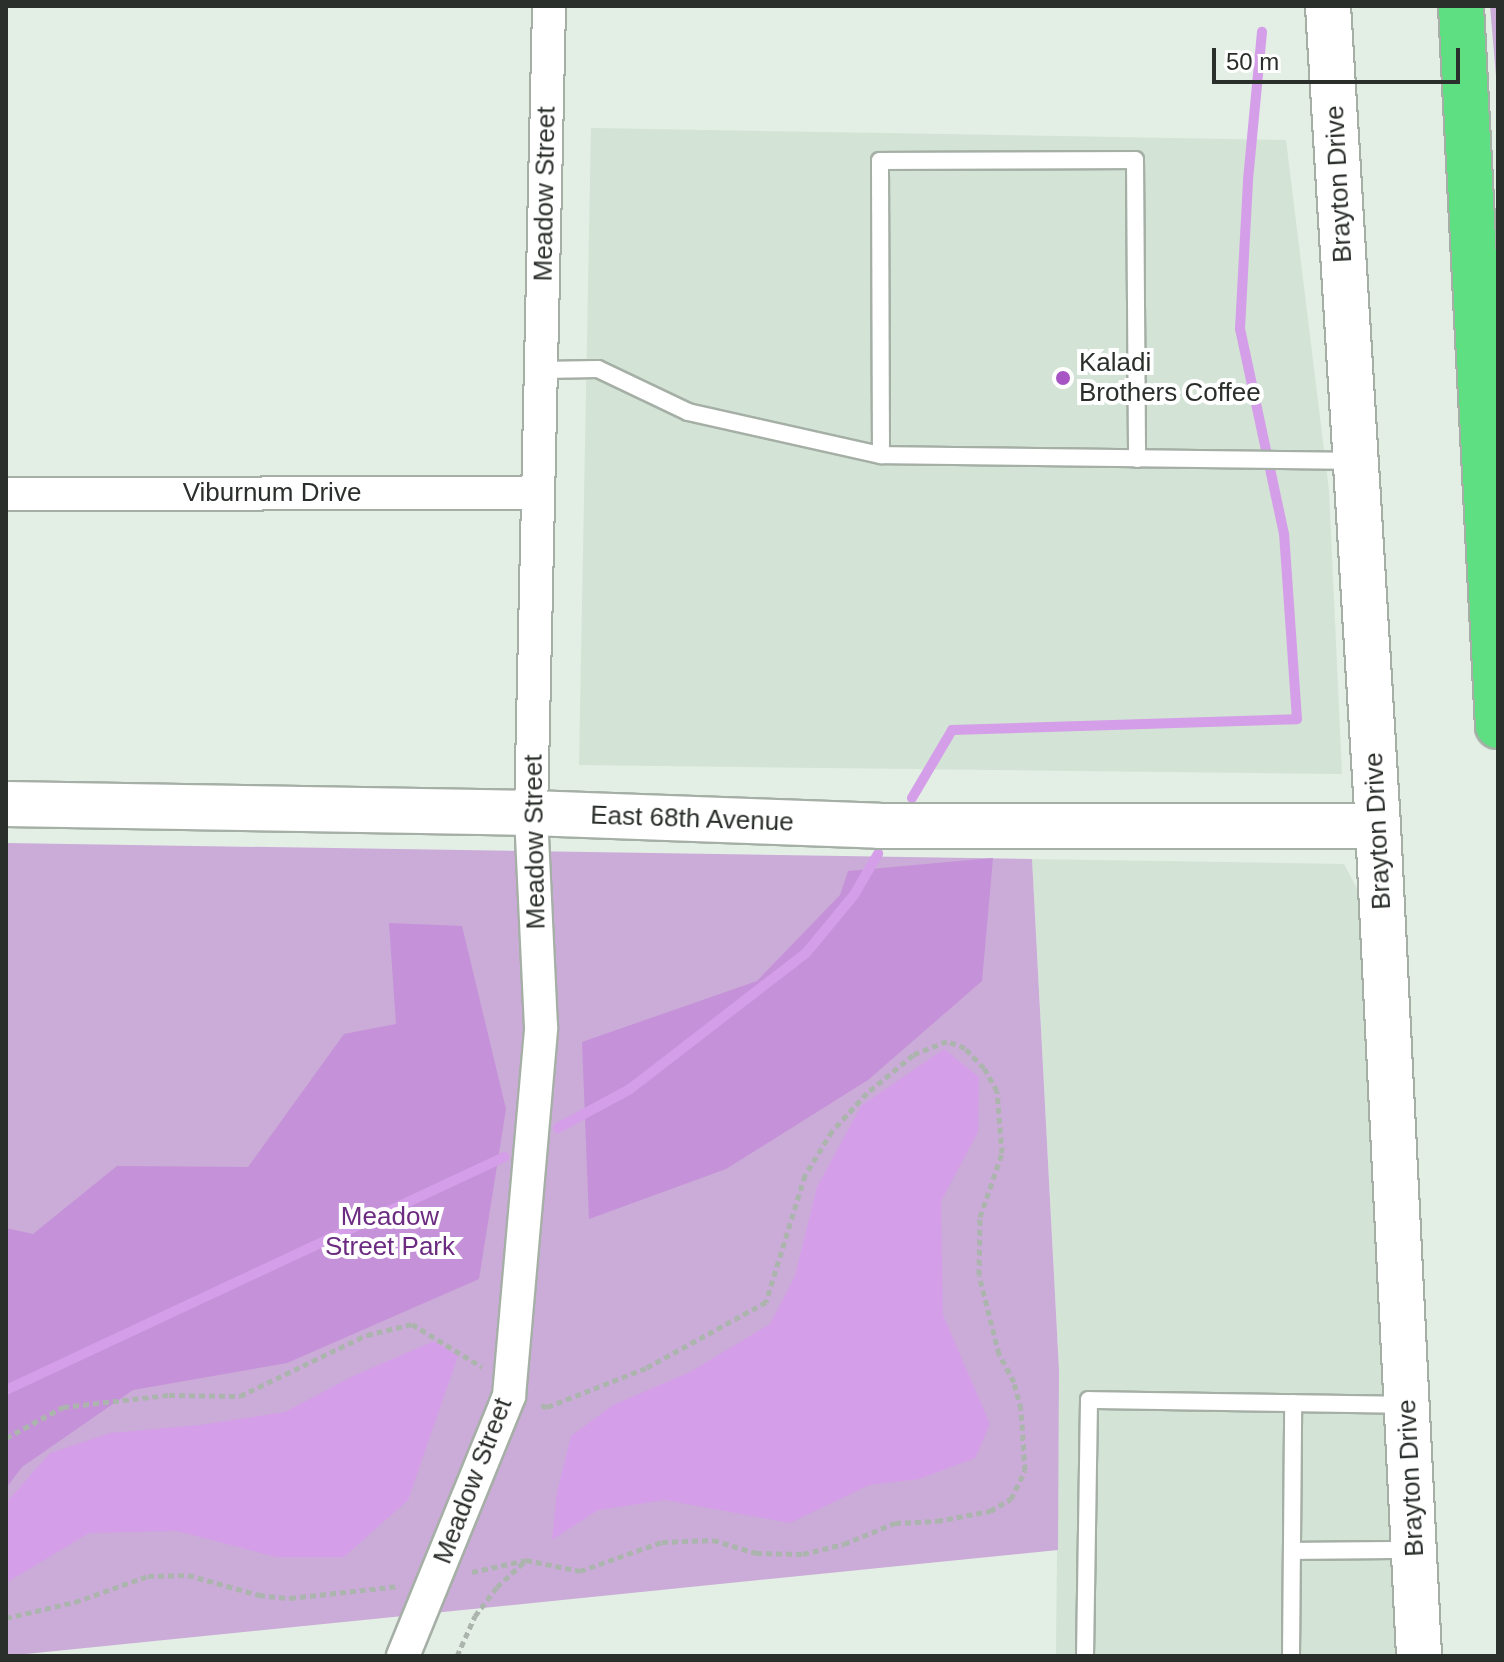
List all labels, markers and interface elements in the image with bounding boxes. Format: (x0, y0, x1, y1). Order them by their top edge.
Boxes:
scale bar (1216, 32, 1464, 82)
text: 50 m (1226, 48, 1279, 75)
street label: Brayton Drive (1319, 105, 1359, 263)
street label: Meadow Street (528, 106, 562, 282)
place label: Kaladi Brothers Coffee (1079, 347, 1261, 408)
marker: Kaladi Brothers Coffee (1054, 369, 1072, 387)
street label: Viburnum Drive (183, 477, 361, 509)
street label: Brayton Drive (1358, 752, 1398, 910)
street label: Meadow Street (518, 754, 552, 930)
street label: East 68th Avenue (589, 800, 795, 838)
park label: Meadow Street Park (325, 1201, 455, 1262)
street label: Meadow Street (427, 1394, 519, 1568)
street label: Brayton Drive (1391, 1399, 1431, 1557)

